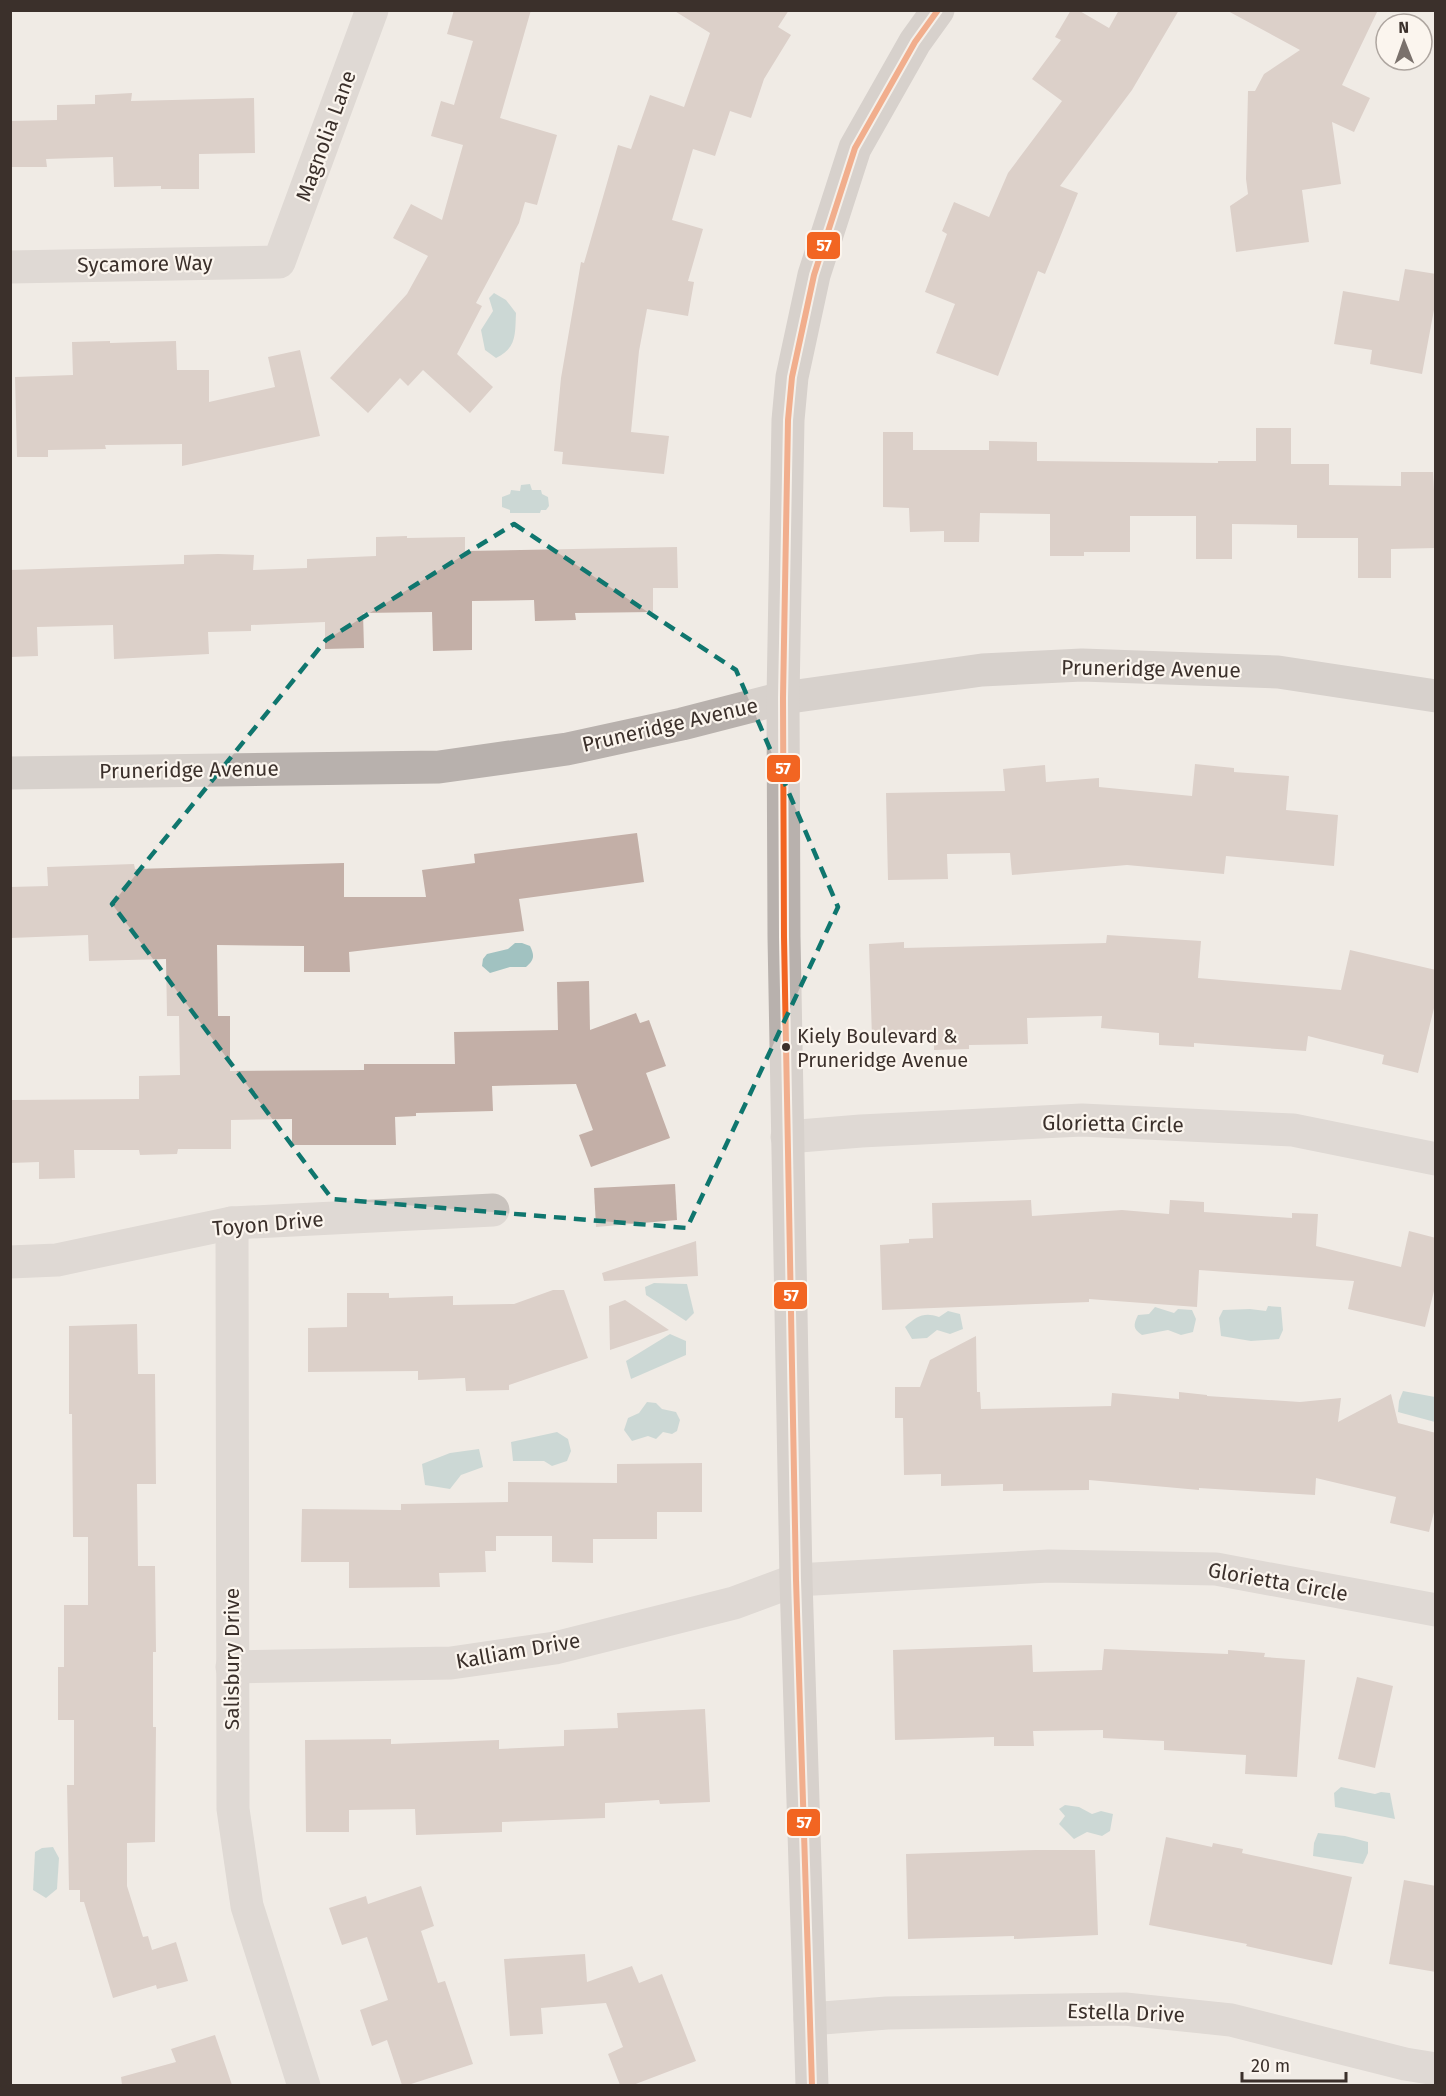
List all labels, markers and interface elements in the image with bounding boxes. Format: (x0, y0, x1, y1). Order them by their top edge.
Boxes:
north arrow (1374, 12, 1434, 72)
text: N (1398, 18, 1409, 37)
street label: Magnolia Lane (290, 67, 362, 205)
line badge: 57 (806, 231, 841, 260)
text: 57 (816, 236, 832, 255)
street label: Sycamore Way (77, 250, 214, 278)
street label: Pruneridge Avenue (1061, 654, 1241, 684)
street label: Pruneridge Avenue (580, 692, 760, 758)
line badge: 57 (766, 754, 801, 783)
street label: Pruneridge Avenue (99, 755, 279, 785)
text: 57 (775, 759, 791, 778)
place label: Kiely Boulevard & Pruneridge Avenue (797, 1024, 968, 1072)
marker: Kiely Boulevard & Pruneridge Avenue (780, 1041, 792, 1053)
street label: Glorietta Circle (1042, 1110, 1184, 1138)
street label: Toyon Drive (211, 1206, 325, 1242)
line badge: 57 (773, 1281, 808, 1310)
text: 57 (783, 1286, 799, 1305)
street label: Glorietta Circle (1206, 1557, 1350, 1607)
street label: Salisbury Drive (219, 1588, 245, 1730)
street label: Kalliam Drive (454, 1627, 582, 1675)
line badge: 57 (786, 1808, 821, 1837)
text: 57 (796, 1813, 812, 1832)
street label: Estella Drive (1067, 1998, 1185, 2028)
scale bar (1242, 2045, 1346, 2083)
text: 20 m (1251, 2055, 1290, 2077)

